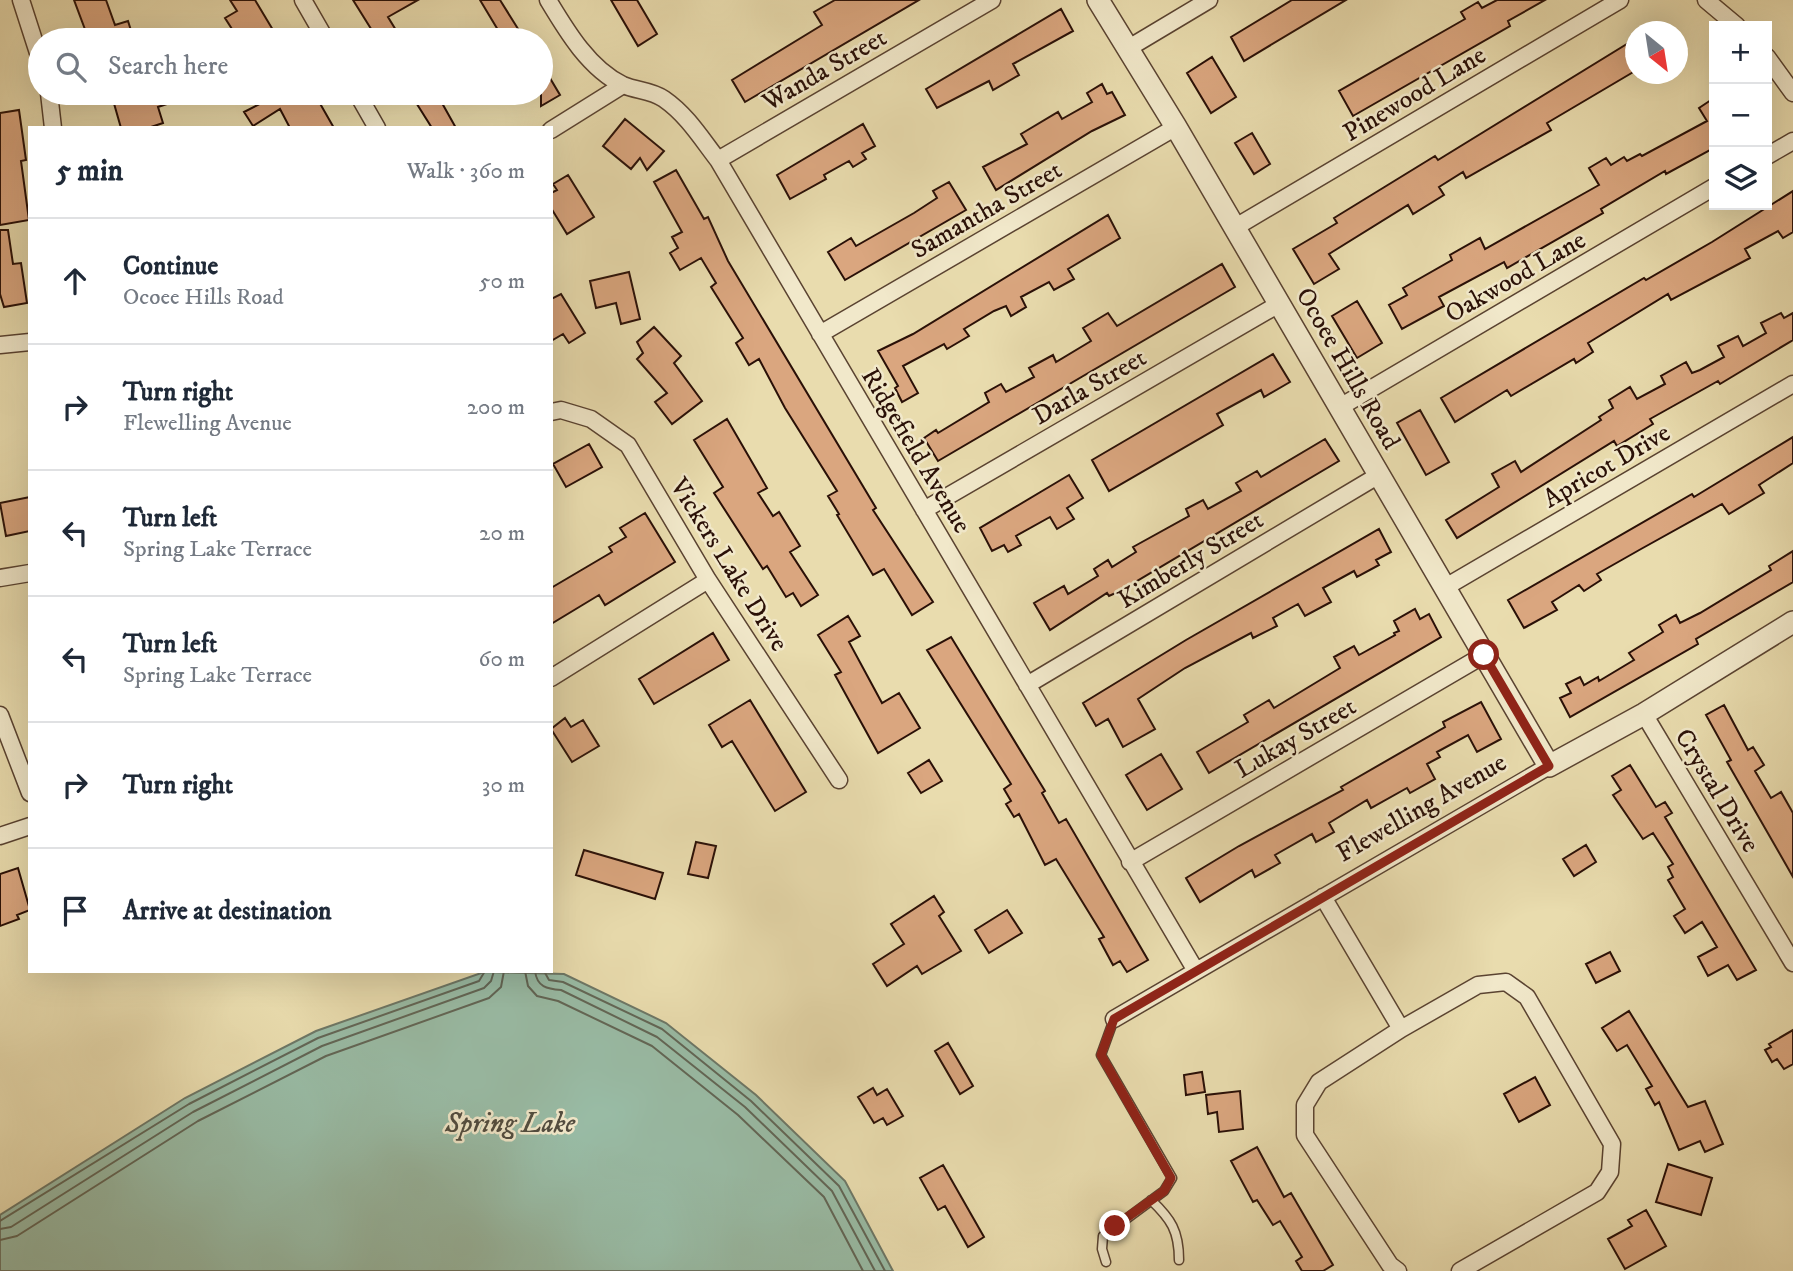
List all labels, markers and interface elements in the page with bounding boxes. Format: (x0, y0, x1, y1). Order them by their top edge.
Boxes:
north arrow (1625, 21, 1688, 84)
map controls (1709, 21, 1772, 210)
button: + (1709, 21, 1772, 84)
street label: Wanda Street (756, 22, 893, 120)
search box (28, 28, 553, 105)
street label: Pinewood Lane (1337, 39, 1492, 150)
icon: search (52, 48, 90, 86)
text: Search here (108, 50, 228, 83)
button: − (1709, 84, 1772, 147)
button: layers (1709, 147, 1772, 210)
text: 5 min (56, 153, 123, 190)
street label: Samantha Street (905, 154, 1068, 267)
text: Walk · 360 m (407, 157, 525, 186)
street label: Oakwood Lane (1440, 224, 1592, 331)
text: Continue (123, 250, 218, 283)
icon: ahead (56, 262, 94, 300)
text: 50 m (479, 267, 525, 296)
street label: Ocoee Hills Road (1288, 282, 1407, 456)
text: Ocoee Hills Road (123, 283, 284, 312)
street label: Darla Street (1027, 342, 1153, 433)
street label: Ridgefield Avenue (853, 362, 978, 539)
text: Turn right (123, 376, 233, 409)
icon: right (56, 388, 94, 426)
text: 200 m (467, 393, 525, 422)
text: Flewelling Avenue (123, 409, 292, 438)
street label: Apricot Drive (1537, 417, 1676, 516)
street label: Vickers Lake Drive (662, 471, 795, 658)
text: Turn left (123, 502, 217, 535)
street label: Kimberly Street (1112, 504, 1269, 617)
icon: left (56, 514, 94, 552)
text: 20 m (479, 519, 525, 548)
text: Spring Lake Terrace (123, 535, 312, 564)
text: Turn left (123, 628, 217, 661)
route start (1468, 639, 1499, 670)
icon: left (56, 640, 94, 678)
text: 60 m (478, 645, 525, 674)
text: Spring Lake Terrace (123, 661, 312, 690)
street label: Lukay Street (1229, 690, 1362, 786)
street label: Crystal Drive (1667, 723, 1767, 859)
street label: Flewelling Avenue (1331, 746, 1513, 870)
icon: right (56, 766, 94, 804)
text: Turn right (123, 769, 233, 802)
text: 30 m (482, 771, 525, 800)
icon: arrive (56, 892, 94, 930)
text: Arrive at destination (123, 895, 332, 928)
water label: Spring Lake (444, 1106, 577, 1141)
route end (1099, 1210, 1130, 1241)

